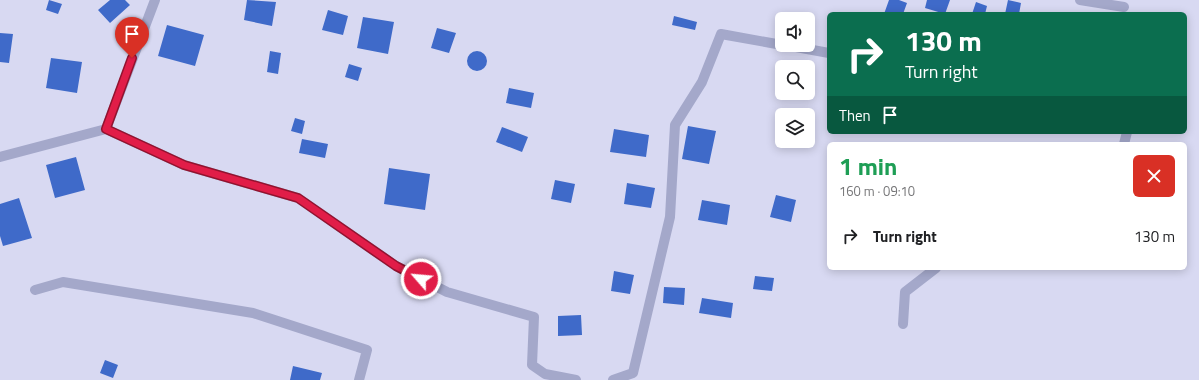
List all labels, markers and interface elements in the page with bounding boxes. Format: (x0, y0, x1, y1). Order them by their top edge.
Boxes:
map controls (775, 12, 815, 148)
button: sound (775, 12, 815, 52)
pin (115, 17, 149, 58)
text: 130 m (905, 19, 982, 62)
icon: arrive (121, 23, 143, 45)
icon: right (839, 28, 891, 80)
text: Turn right (905, 58, 978, 85)
button: search (775, 60, 815, 100)
text: Then (839, 104, 871, 127)
icon: arrive (879, 104, 901, 126)
button: layers (775, 108, 815, 148)
text: 1 min (839, 148, 897, 184)
button: close (1133, 155, 1175, 197)
text: 160 m · 09:10 (839, 181, 915, 201)
icon: right (839, 225, 861, 247)
text: Turn right (873, 225, 937, 248)
text: 130 m (1134, 225, 1175, 248)
position arrow (400, 258, 442, 300)

